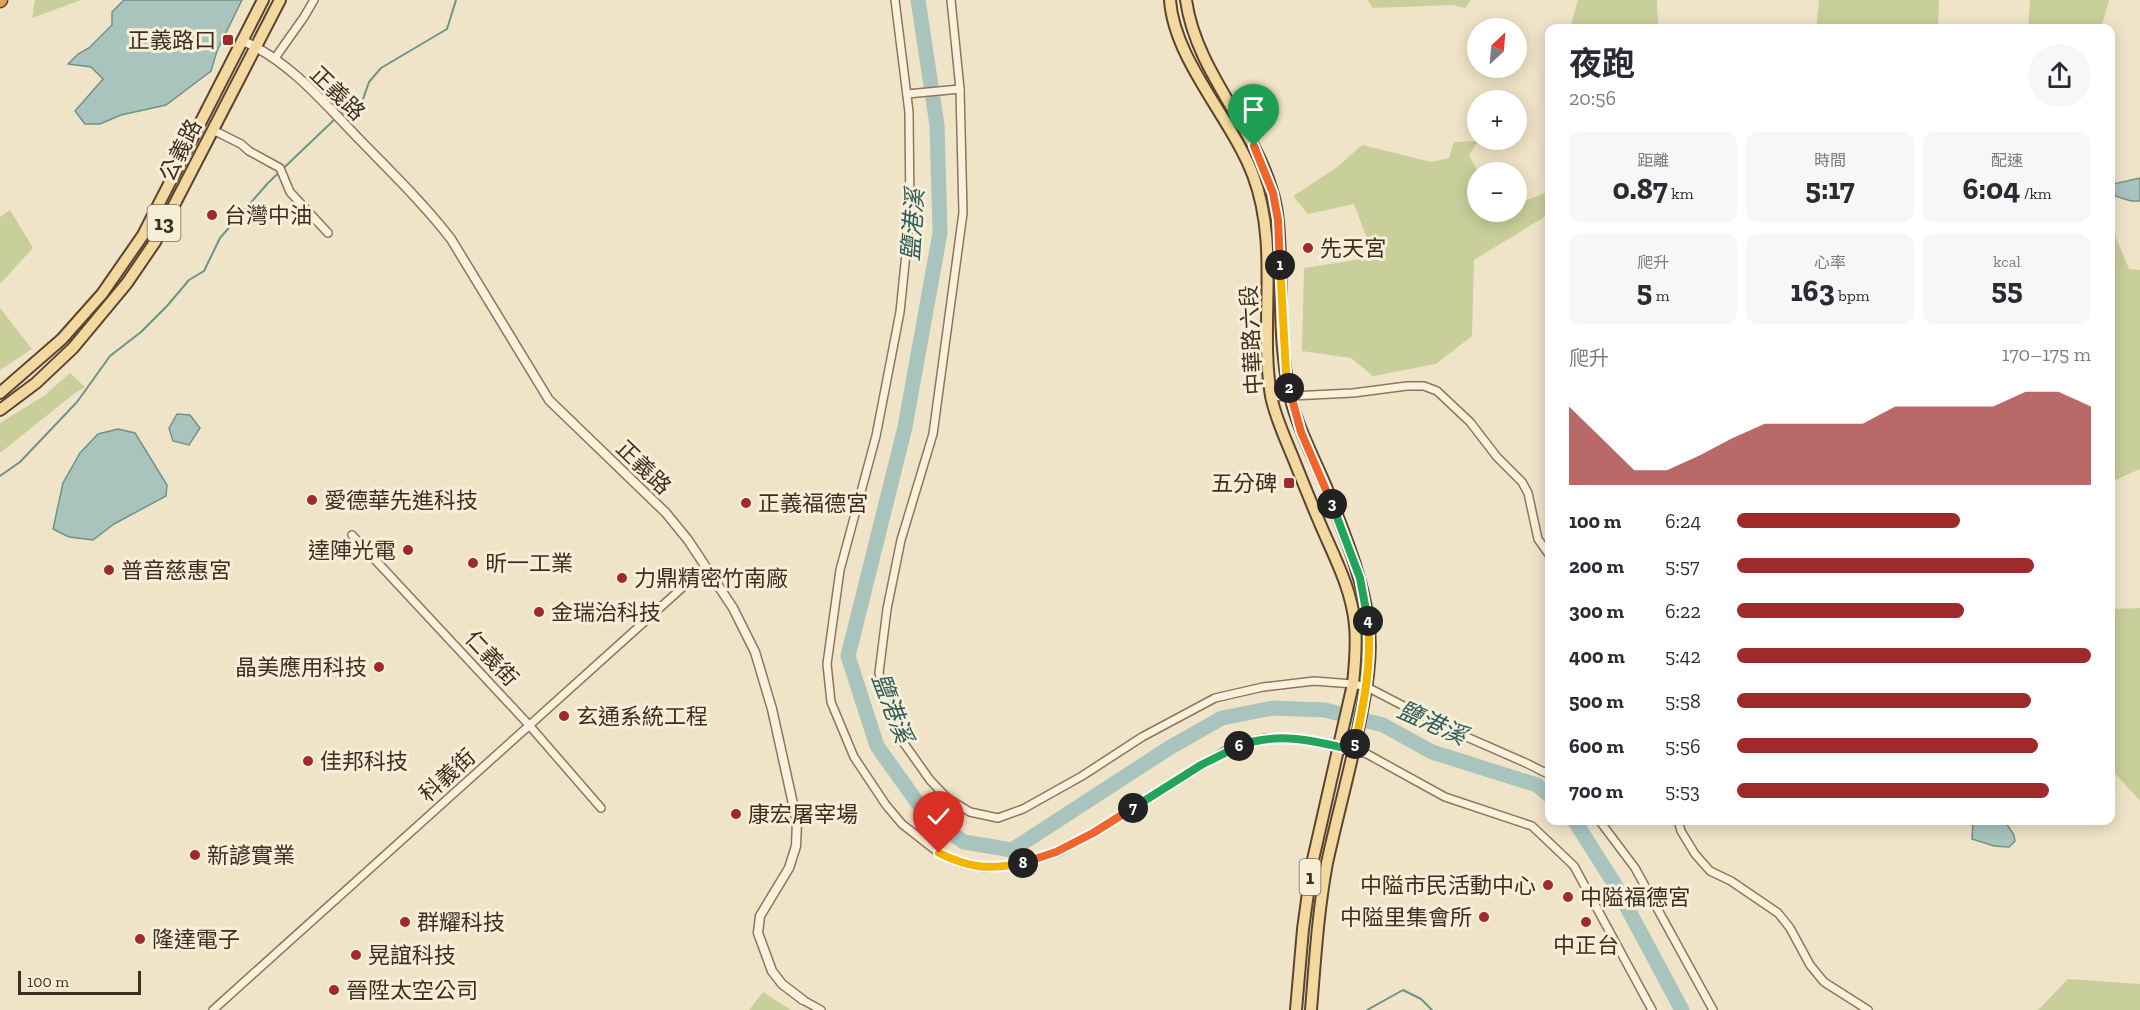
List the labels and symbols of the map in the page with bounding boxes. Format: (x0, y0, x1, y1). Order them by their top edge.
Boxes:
north arrow (1467, 18, 1527, 78)
place label: 正義路口 (128, 27, 216, 54)
marker: 正義路口 (221, 33, 235, 47)
street label: 正義路 (305, 61, 371, 126)
pin (1228, 84, 1279, 146)
street label: 公義路 (153, 115, 207, 186)
water label: 鹽港溪 (896, 185, 930, 262)
place label: 台灣中油 (224, 202, 312, 229)
road number: 13 (148, 205, 180, 241)
marker: 台灣中油 (205, 208, 219, 222)
place label: 先天宮 (1320, 235, 1386, 262)
marker: 先天宮 (1301, 241, 1315, 255)
pin: 1 (1265, 250, 1295, 280)
street label: 中華路六段 (1235, 284, 1268, 396)
pin: 2 (1274, 373, 1304, 403)
street label: 正義路 (611, 435, 677, 500)
place label: 五分碑 (1211, 470, 1277, 497)
marker: 五分碑 (1282, 476, 1296, 490)
place label: 愛德華先進科技 (324, 487, 478, 514)
pin: 3 (1317, 489, 1347, 519)
place label: 正義福德宮 (758, 490, 868, 517)
marker: 愛德華先進科技 (305, 493, 319, 507)
marker: 正義福德宮 (739, 496, 753, 510)
place label: 達陣光電 (308, 537, 396, 564)
marker: 達陣光電 (401, 543, 415, 557)
place label: 昕一工業 (485, 550, 573, 577)
marker: 昕一工業 (466, 556, 480, 570)
place label: 普音慈惠宮 (121, 557, 231, 584)
marker: 普音慈惠宮 (102, 563, 116, 577)
place label: 力鼎精密竹南廠 (634, 565, 788, 592)
marker: 力鼎精密竹南廠 (615, 571, 629, 585)
place label: 金瑞治科技 (551, 599, 661, 626)
marker: 金瑞治科技 (532, 605, 546, 619)
pin: 4 (1353, 606, 1383, 636)
street label: 仁義街 (459, 625, 524, 692)
place label: 晶美應用科技 (235, 654, 367, 681)
marker: 晶美應用科技 (372, 660, 386, 674)
water label: 鹽港溪 (866, 669, 920, 749)
water label: 鹽港溪 (1393, 695, 1474, 752)
place label: 玄通系統工程 (576, 703, 708, 730)
marker: 玄通系統工程 (557, 709, 571, 723)
pin: 5 (1340, 729, 1370, 759)
pin: 6 (1224, 731, 1254, 761)
street label: 科義街 (414, 743, 481, 807)
place label: 佳邦科技 (320, 748, 408, 775)
marker: 佳邦科技 (301, 754, 315, 768)
pin (913, 791, 964, 853)
pin: 7 (1118, 793, 1148, 823)
place label: 康宏屠宰場 (748, 801, 858, 828)
marker: 康宏屠宰場 (729, 807, 743, 821)
place label: 新諺實業 (207, 842, 295, 869)
marker: 新諺實業 (188, 848, 202, 862)
pin: 8 (1008, 848, 1038, 878)
road number: 1 (1300, 859, 1320, 895)
place label: 中隘市民活動中心 (1360, 872, 1536, 899)
marker: 中隘市民活動中心 (1541, 878, 1555, 892)
place label: 中隘福德宮 (1580, 884, 1690, 911)
marker: 中隘福德宮 (1561, 890, 1575, 904)
place label: 中隘里集會所 (1340, 904, 1472, 931)
place label: 群耀科技 (417, 909, 505, 936)
marker: 中隘里集會所 (1477, 910, 1491, 924)
marker: 群耀科技 (398, 915, 412, 929)
marker: 中正台 (1579, 915, 1593, 929)
place label: 隆達電子 (152, 926, 240, 953)
marker: 隆達電子 (133, 932, 147, 946)
place label: 中正台 (1553, 932, 1619, 959)
place label: 晃誼科技 (368, 942, 456, 969)
marker: 晃誼科技 (349, 948, 363, 962)
scale bar (18, 968, 141, 996)
place label: 晉陞太空公司 (346, 977, 478, 1004)
marker: 晉陞太空公司 (327, 983, 341, 997)

